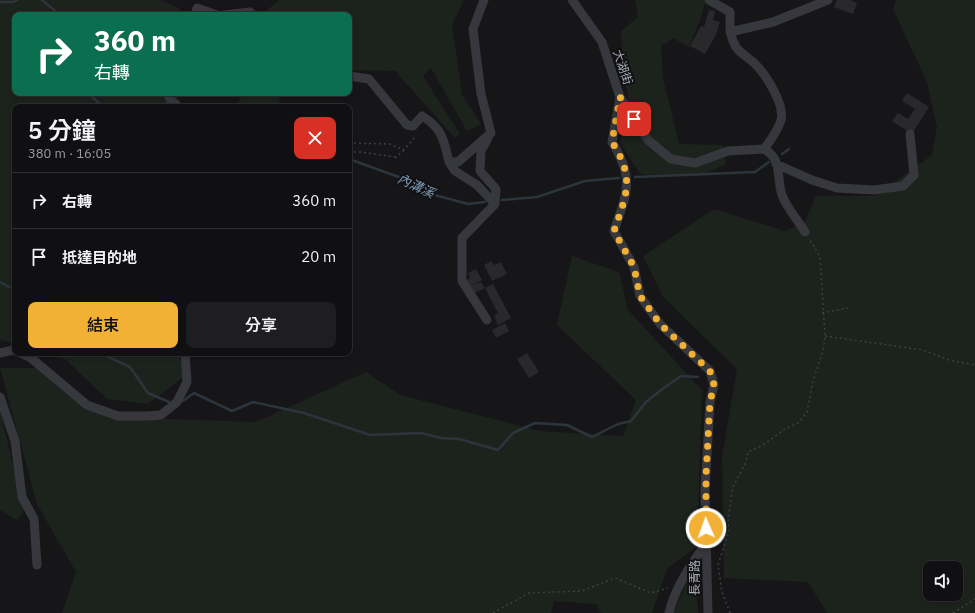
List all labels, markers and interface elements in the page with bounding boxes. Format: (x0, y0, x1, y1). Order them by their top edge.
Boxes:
text: 360 m (94, 22, 176, 59)
icon: right (28, 28, 80, 80)
street label: 大湖街 (610, 48, 636, 86)
text: 右轉 (94, 61, 130, 84)
pin (617, 102, 651, 136)
icon: arrive (623, 108, 645, 130)
text: 5 分鐘 (28, 114, 96, 146)
button: close (294, 117, 336, 159)
text: 380 m · 16:05 (28, 145, 111, 162)
water label: 內溝溪 (395, 170, 439, 203)
icon: right (28, 190, 50, 212)
text: 360 m (292, 191, 336, 210)
text: 右轉 (62, 192, 92, 211)
icon: arrive (28, 246, 50, 268)
text: 20 m (301, 247, 336, 266)
text: 抵達目的地 (62, 248, 137, 267)
button: 結束 (28, 302, 178, 348)
button: 分享 (186, 302, 336, 348)
position arrow (685, 507, 727, 549)
street label: 長青路 (687, 560, 702, 596)
map controls (923, 561, 963, 601)
button: sound (923, 561, 963, 601)

